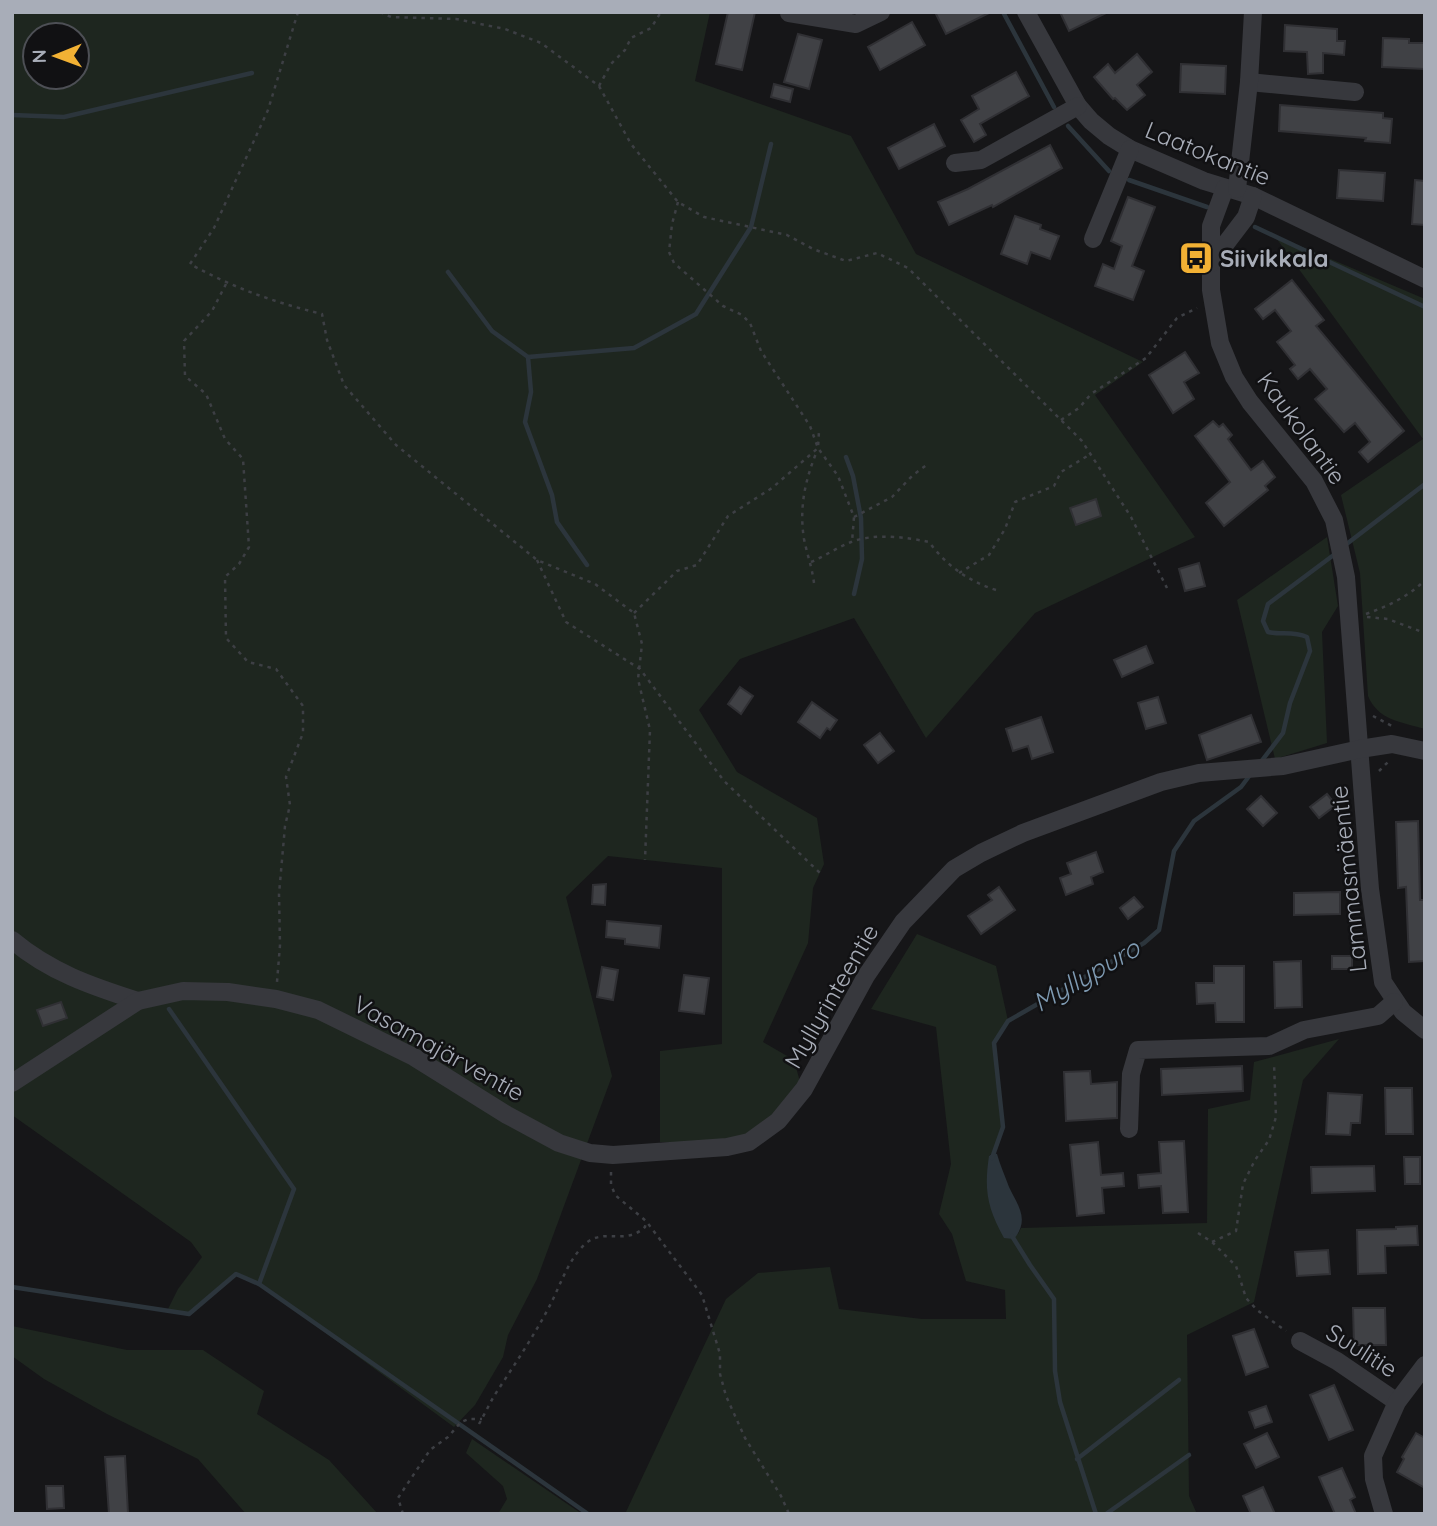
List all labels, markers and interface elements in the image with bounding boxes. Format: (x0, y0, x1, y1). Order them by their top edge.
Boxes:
north arrow (21, 21, 91, 91)
text: N (27, 49, 51, 63)
street label: Laatokantie (1141, 114, 1275, 192)
bus stop icon: Siivikkala (1177, 239, 1215, 277)
place label: Siivikkala (1220, 243, 1329, 273)
street label: Kaukolantie (1251, 366, 1353, 490)
street label: Lammasmäentie (1323, 784, 1373, 974)
street label: Myllyrinteentie (778, 918, 884, 1074)
water label: Myllypuro (1027, 930, 1147, 1019)
street label: Vasamajärventie (348, 989, 530, 1107)
street label: Suulitie (1321, 1317, 1403, 1383)

